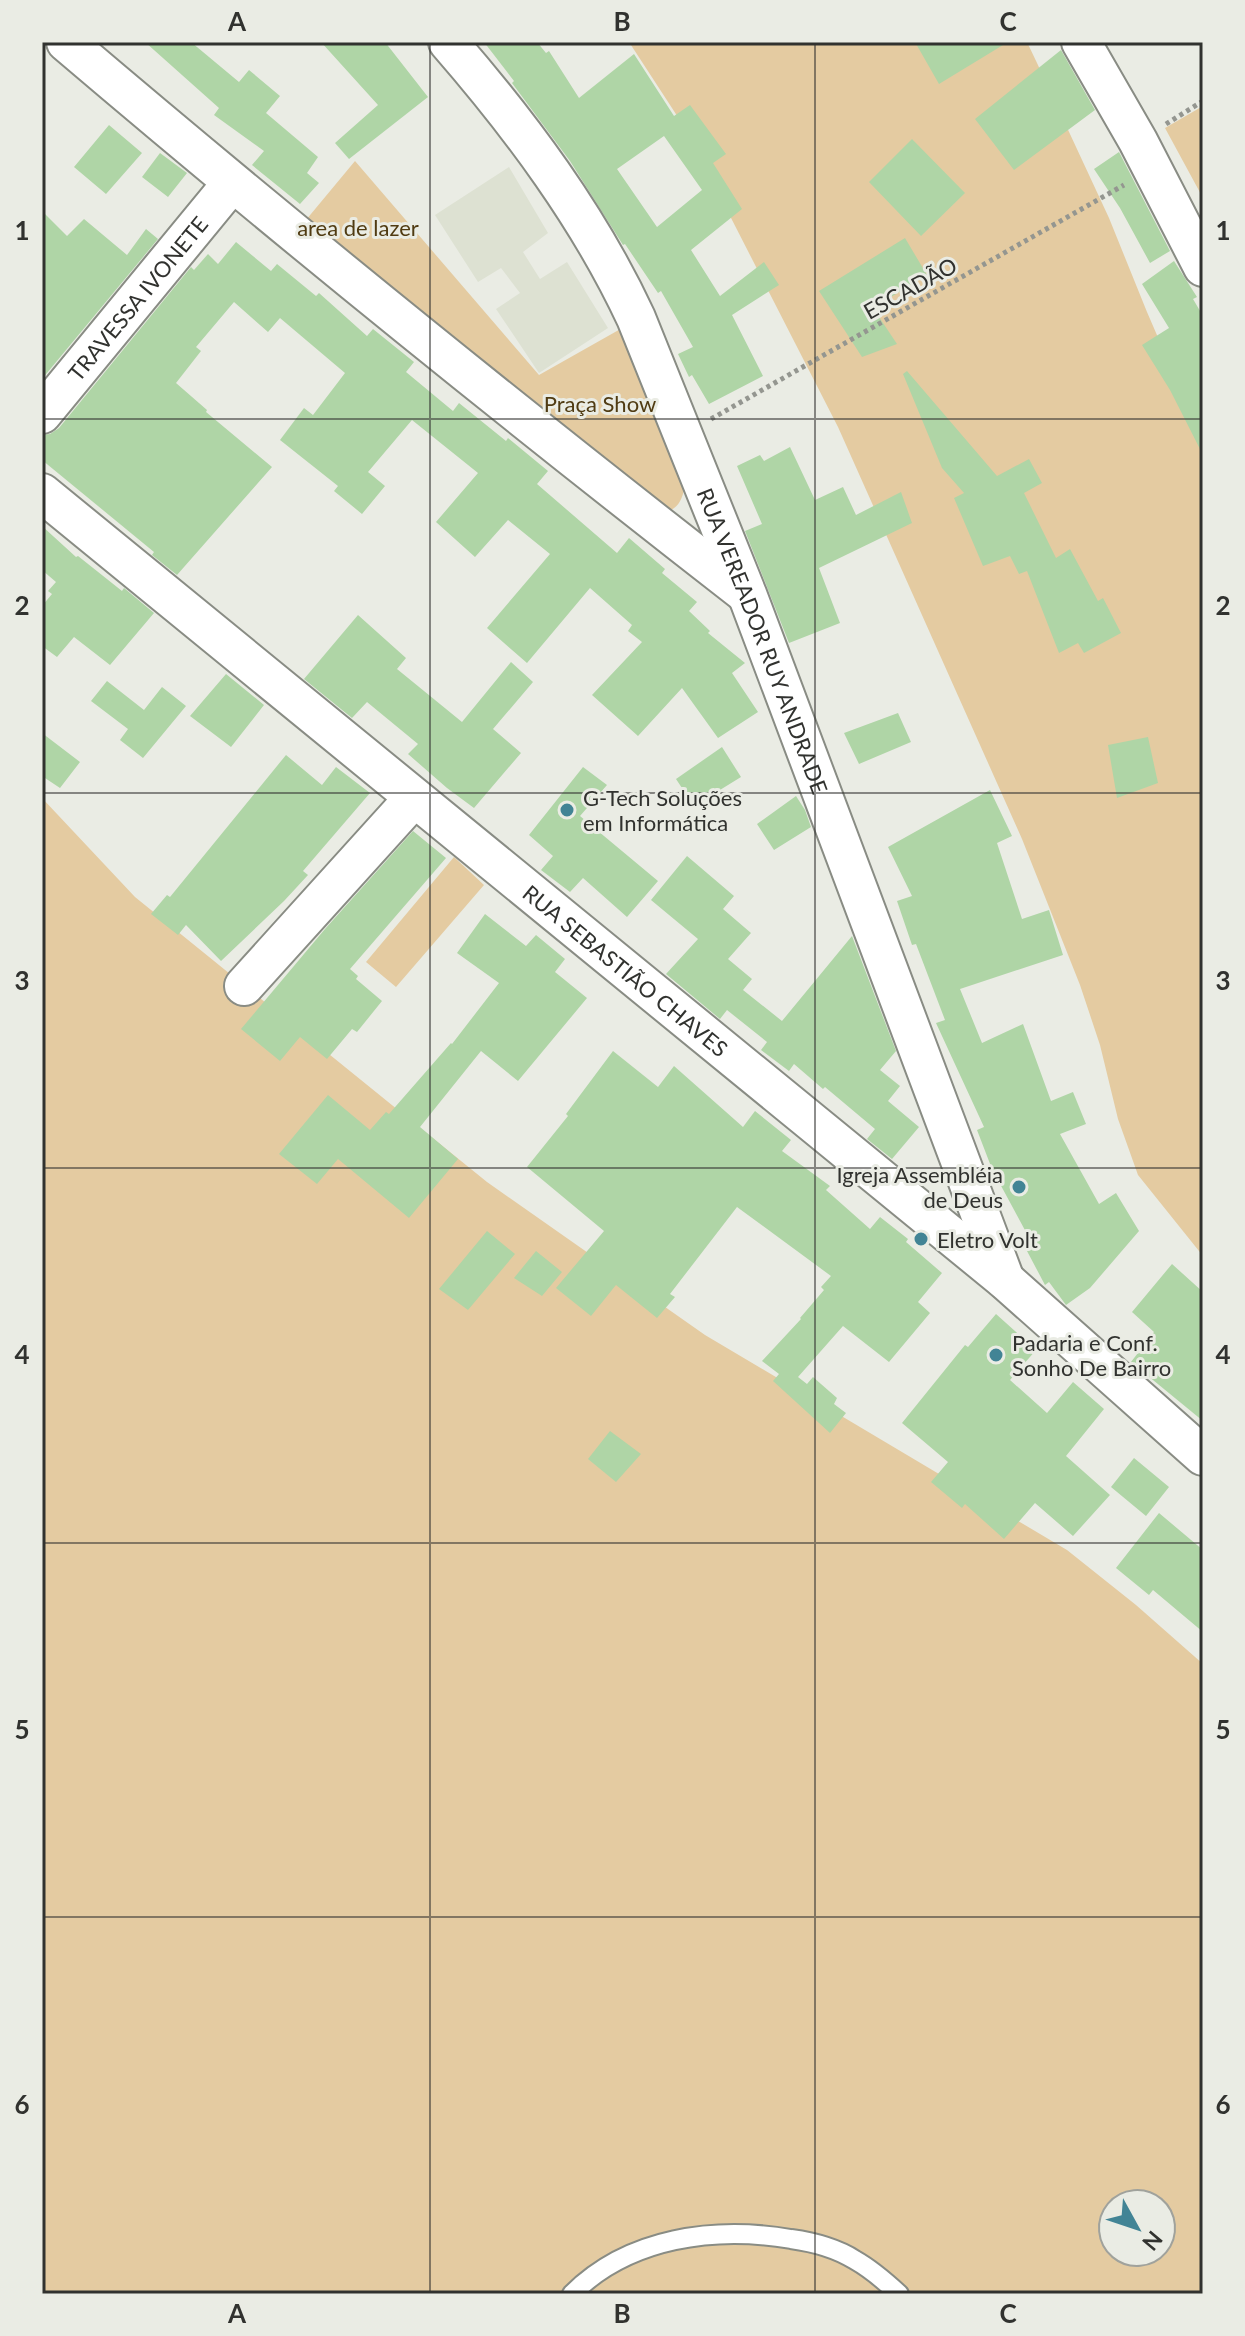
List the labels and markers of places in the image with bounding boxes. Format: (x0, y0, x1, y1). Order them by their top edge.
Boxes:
place label: G-Tech Soluções em Informática (583, 784, 742, 836)
marker: G-Tech Soluções em Informática (558, 801, 576, 819)
place label: Igreja Assembléia de Deus (836, 1161, 1003, 1213)
marker: Igreja Assembléia de Deus (1010, 1178, 1028, 1196)
place label: Eletro Volt (937, 1226, 1038, 1253)
marker: Eletro Volt (912, 1230, 930, 1248)
place label: Padaria e Conf. Sonho De Bairro (1012, 1329, 1171, 1381)
marker: Padaria e Conf. Sonho De Bairro (987, 1346, 1005, 1364)

